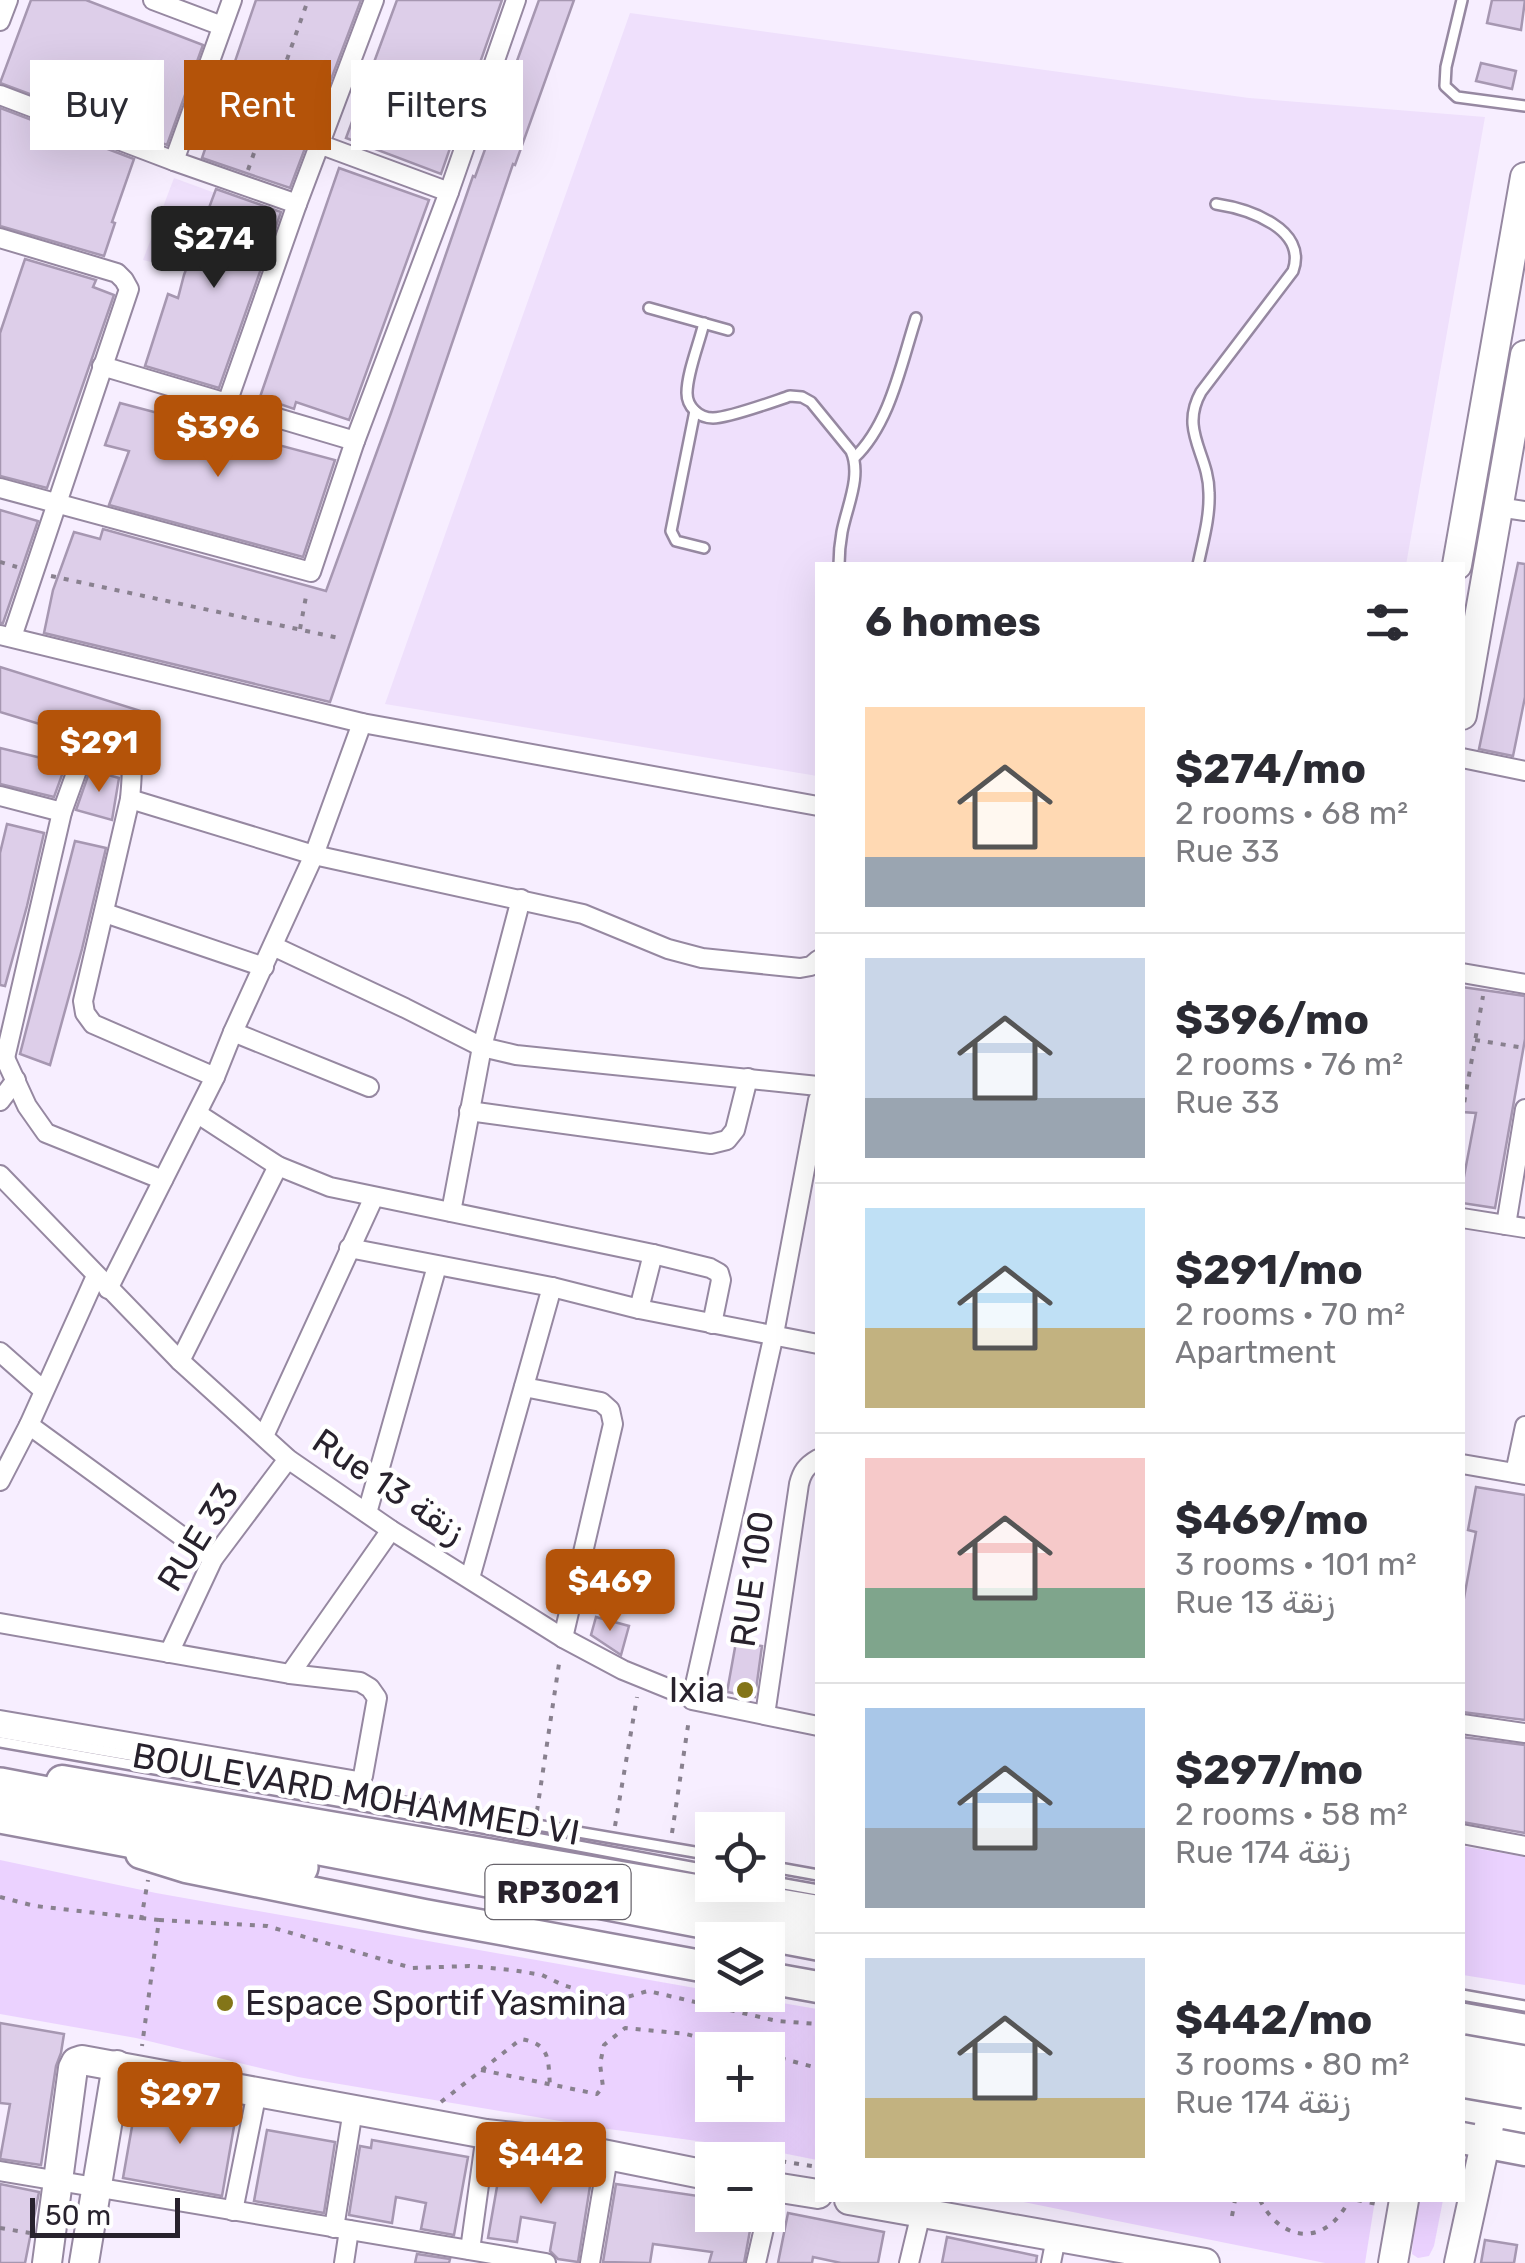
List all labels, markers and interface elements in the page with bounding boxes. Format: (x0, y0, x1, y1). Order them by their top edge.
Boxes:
chip: Buy (30, 60, 164, 150)
chip: Rent (184, 60, 331, 150)
chip: Filters (351, 60, 523, 150)
pin: $274 (155, 206, 273, 291)
text: $274 (173, 219, 255, 257)
pin: $396 (159, 395, 277, 480)
text: $396 (176, 408, 260, 446)
icon: filters (1360, 595, 1415, 650)
text: 6 homes (865, 597, 1041, 647)
pin: $291 (40, 710, 158, 795)
text: $291 (60, 723, 138, 761)
text: $274/mo (1175, 744, 1366, 794)
icon: home (945, 747, 1065, 867)
text: 2 rooms · 68 m² (1175, 794, 1408, 832)
text: Rue 33 (1175, 832, 1279, 870)
text: $396/mo (1175, 995, 1369, 1045)
icon: home (945, 998, 1065, 1118)
text: 2 rooms · 76 m² (1175, 1045, 1403, 1083)
text: Rue 33 (1175, 1083, 1279, 1121)
text: $291/mo (1175, 1245, 1363, 1295)
icon: home (945, 1248, 1065, 1368)
text: 2 rooms · 70 m² (1175, 1295, 1405, 1333)
text: Apartment (1175, 1333, 1336, 1371)
street label: Rue 13 زنقة (305, 1420, 473, 1552)
street label: RUE 33 (149, 1475, 247, 1599)
text: $469/mo (1175, 1495, 1368, 1545)
icon: home (945, 1498, 1065, 1618)
street label: RUE 100 (722, 1508, 782, 1650)
text: 3 rooms · 101 m² (1175, 1545, 1417, 1583)
pin: $469 (551, 1549, 669, 1634)
text: $469 (568, 1562, 652, 1600)
text: Rue 13 زنقة (1175, 1583, 1335, 1621)
place label: Ixia (669, 1669, 725, 1711)
marker: Ixia (734, 1679, 756, 1701)
street label: BOULEVARD MOHAMMED VI (129, 1734, 583, 1854)
text: $297/mo (1175, 1745, 1363, 1795)
icon: home (945, 1748, 1065, 1868)
text: 2 rooms · 58 m² (1175, 1795, 1408, 1833)
map controls (695, 1812, 785, 2232)
button: locate (695, 1812, 785, 1902)
text: Rue 174 زنقة (1175, 1833, 1351, 1871)
road number: RP3021 (486, 1865, 630, 1919)
button: layers (695, 1922, 785, 2012)
place label: Espace Sportif Yasmina (245, 1982, 627, 2024)
marker: Espace Sportif Yasmina (214, 1992, 236, 2014)
text: $442/mo (1175, 1995, 1373, 2045)
icon: home (945, 1998, 1065, 2118)
button: + (695, 2032, 785, 2122)
text: 3 rooms · 80 m² (1175, 2045, 1410, 2083)
pin: $297 (121, 2062, 239, 2147)
text: $297 (139, 2075, 221, 2113)
text: Rue 174 زنقة (1175, 2083, 1351, 2121)
pin: $442 (482, 2122, 600, 2207)
text: $442 (498, 2135, 584, 2173)
button: − (695, 2142, 785, 2232)
scale bar (30, 2193, 180, 2238)
text: 50 m (45, 2199, 111, 2232)

